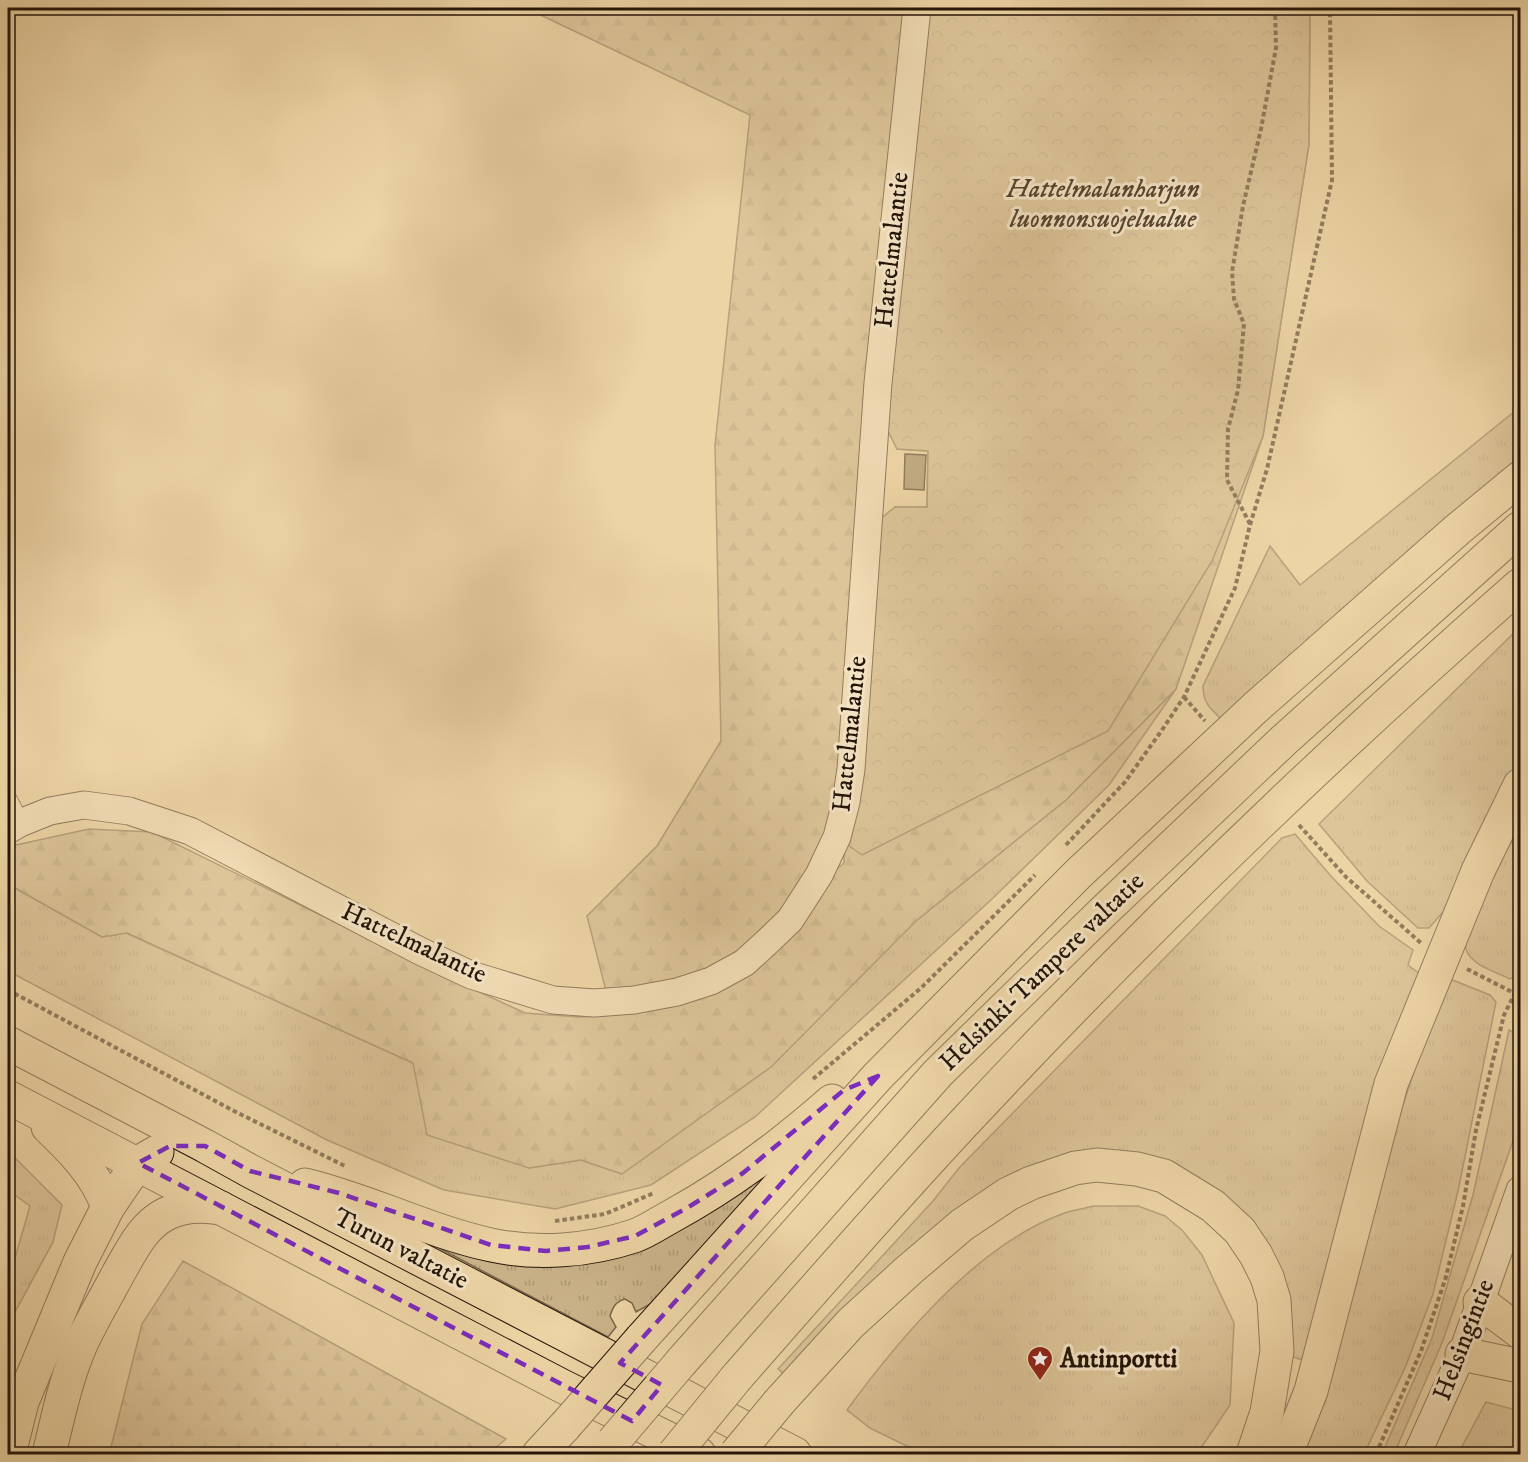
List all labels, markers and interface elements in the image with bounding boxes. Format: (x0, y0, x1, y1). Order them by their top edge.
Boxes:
street label: Hattelmalantie (867, 170, 917, 330)
park label: Hattelmalanharjun luonnonsuojelualue (1005, 173, 1200, 236)
street label: Hattelmalantie (825, 654, 875, 814)
street label: Helsinki-Tampere valtatie (933, 866, 1151, 1078)
street label: Hattelmalantie (336, 895, 492, 991)
street label: Turun valtatie (328, 1201, 474, 1297)
street label: Helsingintie (1426, 1275, 1502, 1405)
place label: Antinportti (1059, 1343, 1178, 1376)
place icon: Antinportti (1025, 1344, 1055, 1382)

